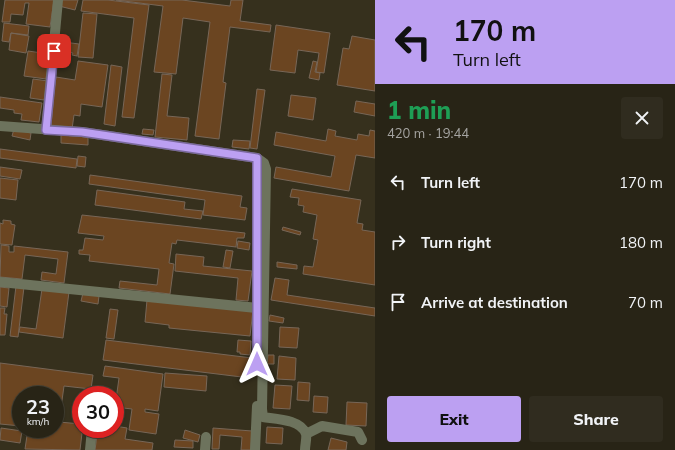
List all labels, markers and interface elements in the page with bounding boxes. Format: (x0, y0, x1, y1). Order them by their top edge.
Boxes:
text: 170 m (453, 13, 536, 48)
icon: left (387, 16, 439, 68)
pin (37, 34, 71, 68)
icon: arrive (43, 40, 65, 62)
text: Turn left (453, 48, 521, 71)
text: 1 min (387, 95, 451, 125)
button: close (621, 97, 663, 139)
text: 420 m · 19:44 (387, 125, 469, 141)
icon: left (387, 171, 409, 193)
text: Turn left (421, 173, 480, 192)
text: 170 m (619, 173, 663, 192)
icon: right (387, 231, 409, 253)
text: Turn right (421, 233, 491, 252)
text: 180 m (619, 233, 663, 252)
icon: arrive (387, 291, 409, 313)
text: Arrive at destination (421, 293, 568, 312)
text: 70 m (628, 293, 663, 312)
position arrow (236, 343, 278, 385)
speed limit sign: 30 (72, 386, 124, 438)
text: 23 (26, 394, 50, 419)
button: Exit (387, 396, 521, 442)
button: Share (529, 396, 663, 442)
text: km/h (27, 415, 49, 428)

